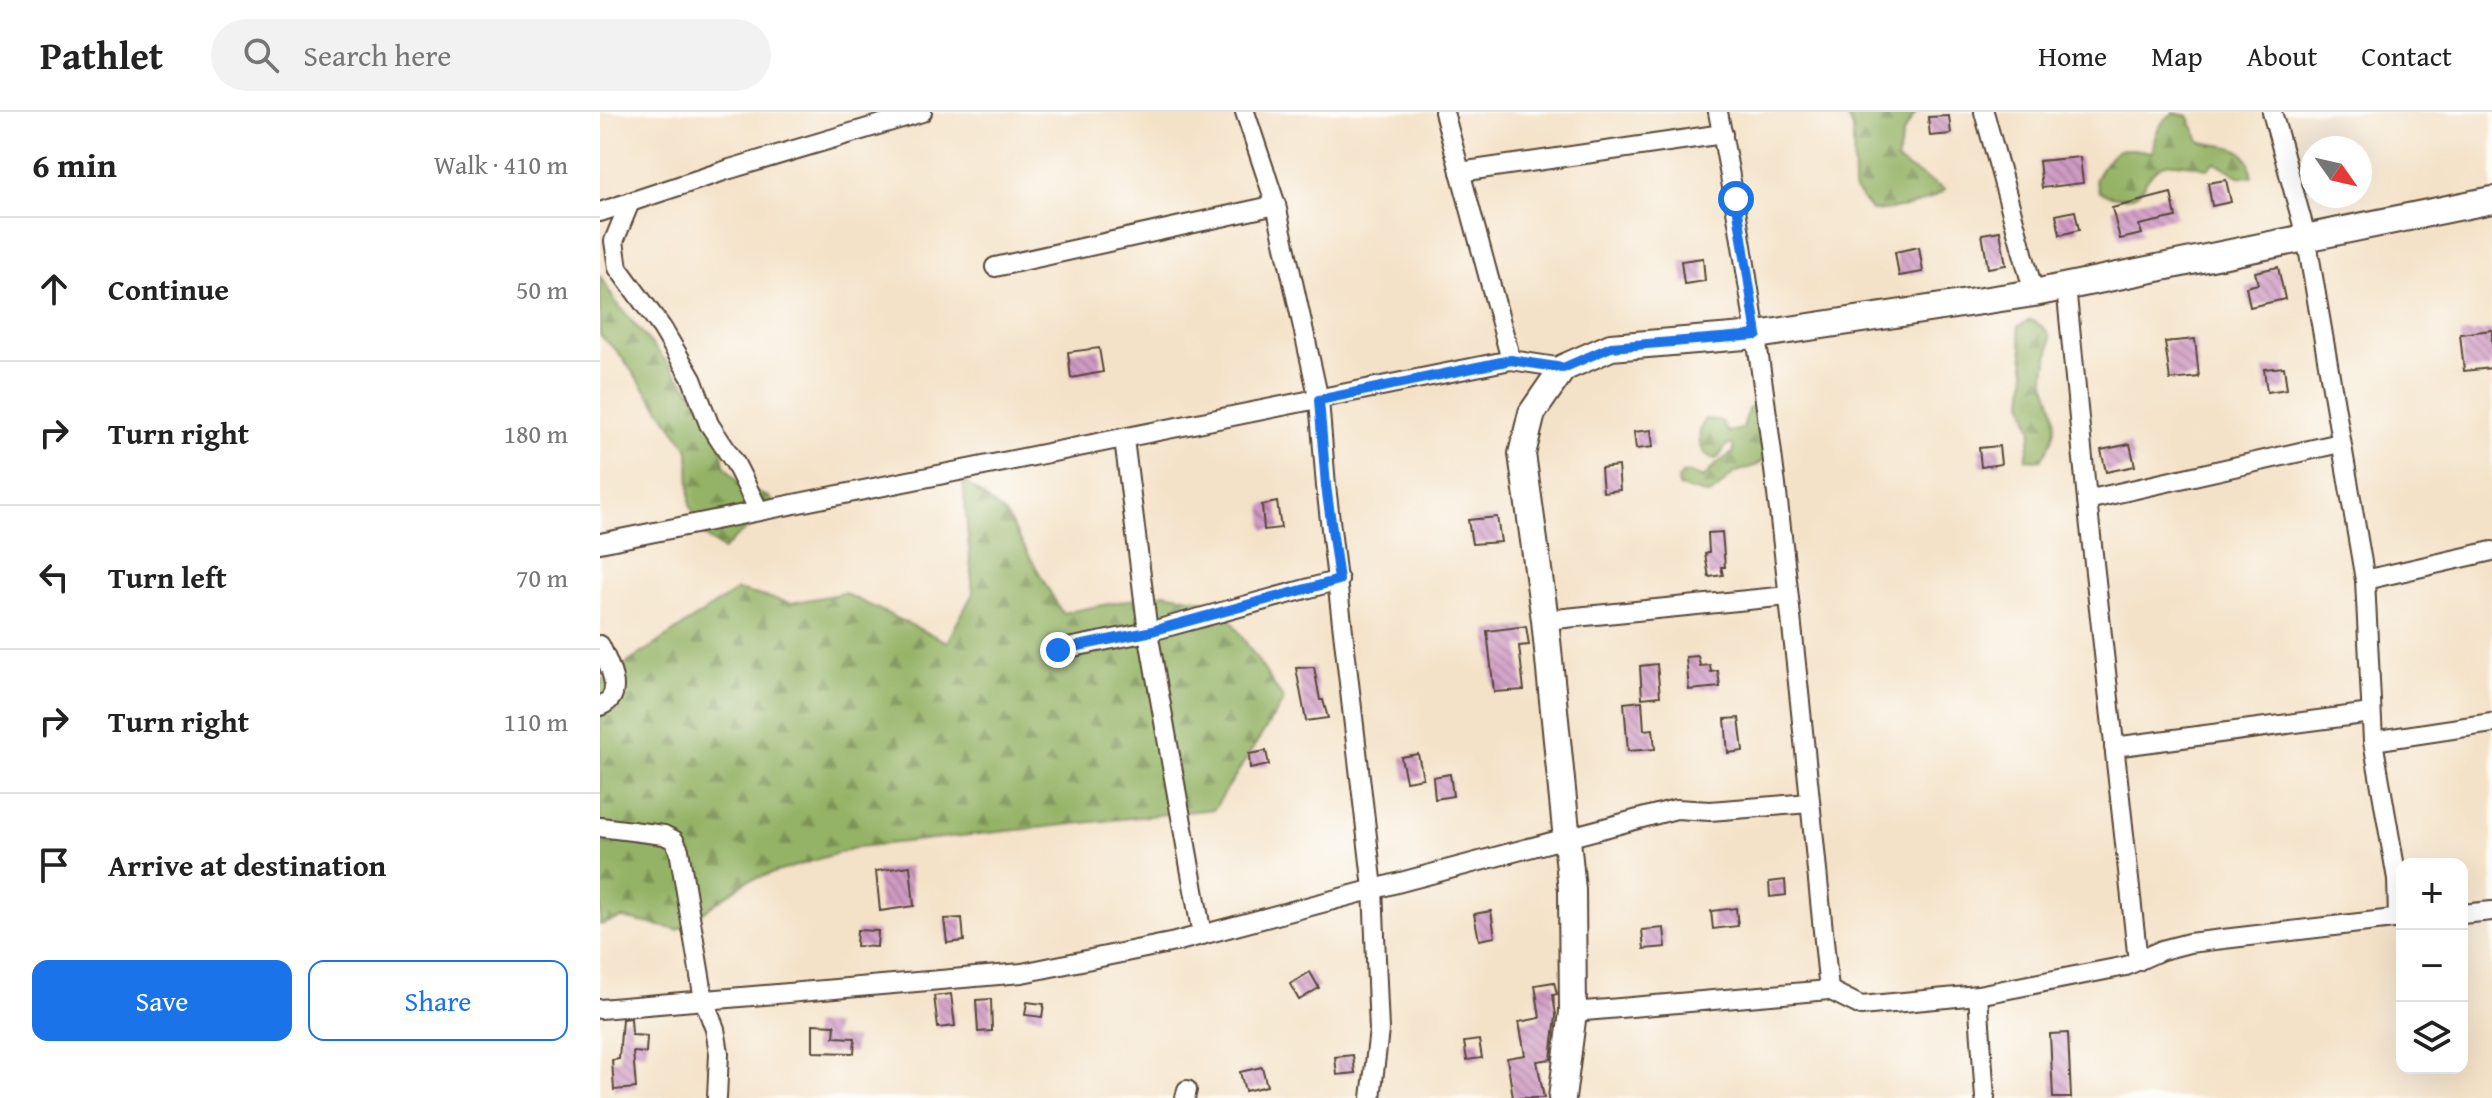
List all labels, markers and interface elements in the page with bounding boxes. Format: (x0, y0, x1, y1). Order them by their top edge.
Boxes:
search box (211, 19, 771, 91)
text: Pathlet (40, 27, 163, 83)
icon: search (239, 33, 283, 77)
text: Search here (303, 33, 451, 77)
text: Home (2038, 35, 2107, 76)
text: Map (2151, 35, 2203, 76)
text: About (2247, 35, 2317, 76)
text: Contact (2361, 35, 2452, 76)
north arrow (2300, 136, 2372, 208)
text: 6 min (32, 140, 117, 189)
text: Walk · 410 m (434, 145, 568, 184)
route start (1718, 181, 1754, 217)
icon: ahead (32, 267, 76, 311)
text: Continue (108, 267, 229, 311)
text: 50 m (516, 270, 568, 309)
icon: right (32, 411, 76, 455)
text: Turn right (108, 411, 249, 455)
text: 180 m (503, 414, 568, 453)
icon: left (32, 555, 76, 599)
text: Turn left (108, 555, 227, 599)
text: 70 m (516, 558, 568, 597)
route end (1040, 632, 1076, 668)
icon: right (32, 699, 76, 743)
text: Turn right (108, 699, 249, 743)
text: 110 m (503, 702, 568, 741)
icon: arrive (32, 843, 76, 887)
text: Arrive at destination (108, 843, 386, 887)
map controls (2396, 858, 2468, 1074)
button: + (2396, 858, 2468, 930)
button: − (2396, 930, 2468, 1002)
button: Save (32, 960, 292, 1041)
button: Share (308, 960, 568, 1041)
button: layers (2396, 1002, 2468, 1074)

